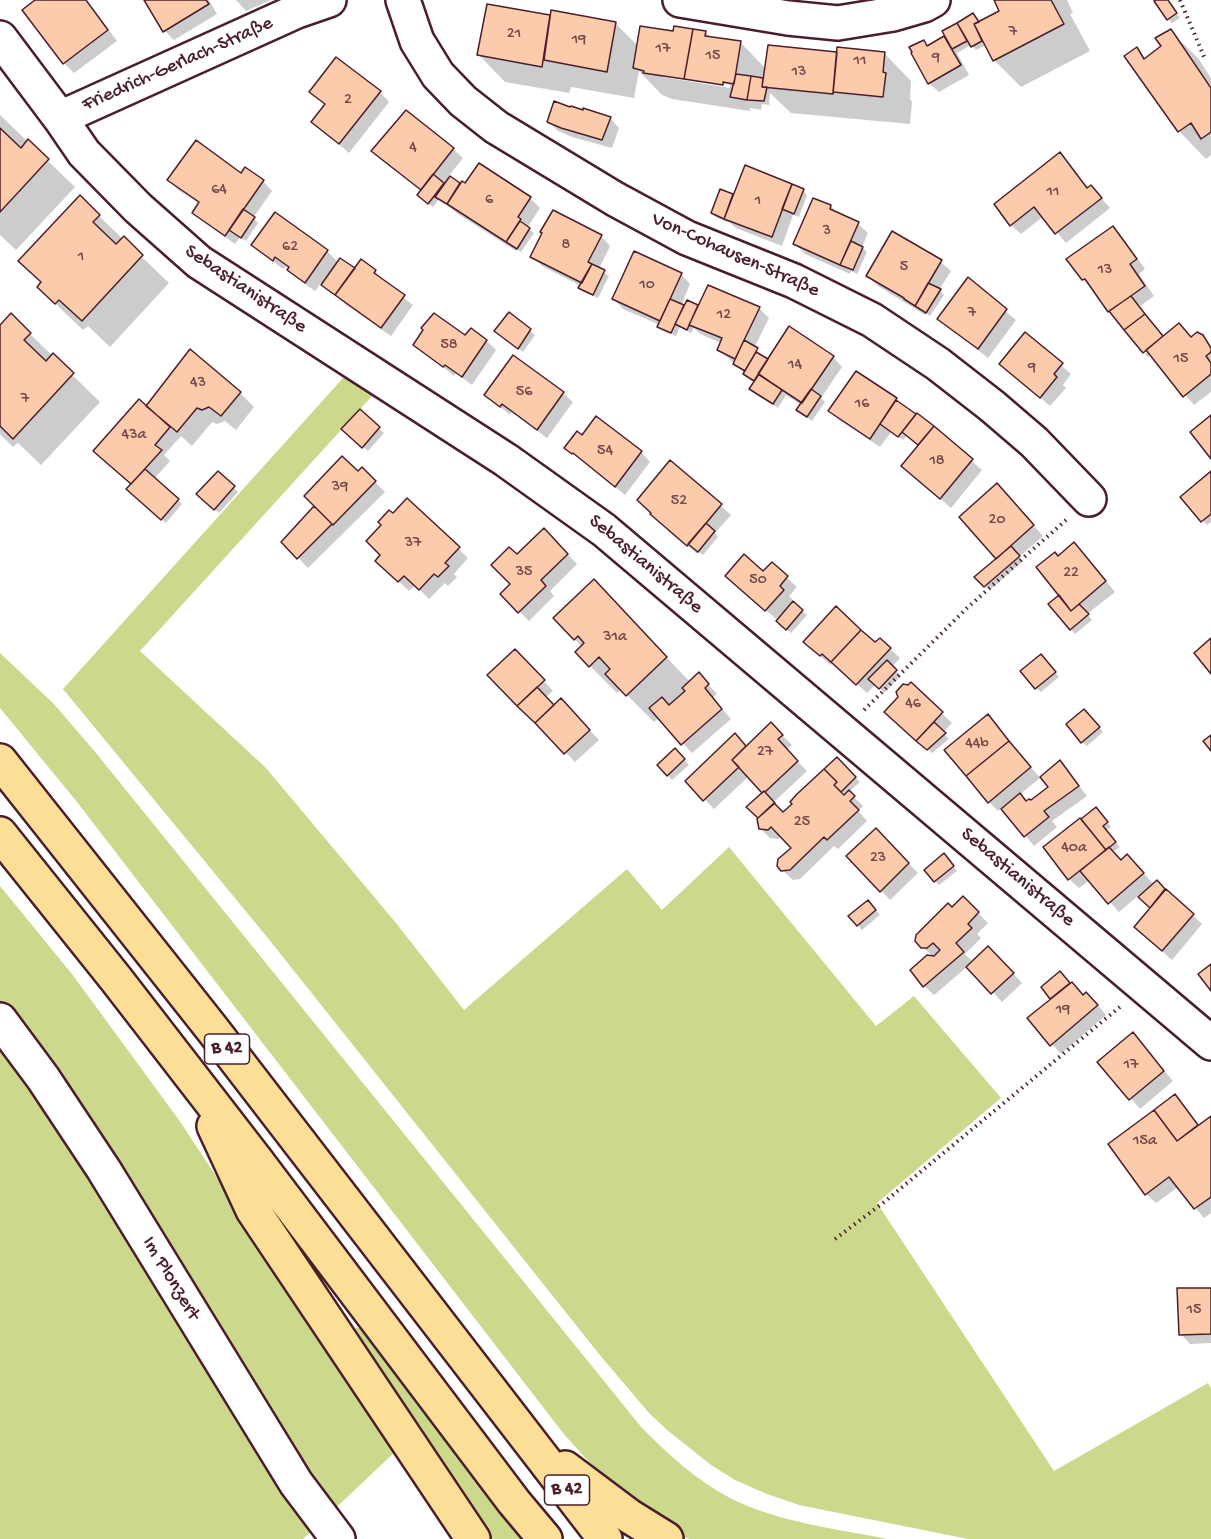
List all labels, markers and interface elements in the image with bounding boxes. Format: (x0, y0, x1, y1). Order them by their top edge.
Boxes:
street label: Friedrich-Gerlach-Straße (79, 12, 277, 118)
house number: 7 (1009, 23, 1017, 43)
house number: 21 (507, 25, 521, 45)
house number: 19 (572, 31, 586, 51)
house number: 17 (656, 40, 670, 60)
house number: 15 (706, 47, 720, 67)
house number: 9 (932, 49, 940, 69)
house number: 11 (854, 52, 866, 72)
house number: 13 (792, 63, 806, 83)
house number: 2 (344, 91, 352, 111)
house number: 4 (409, 139, 417, 159)
house number: 64 (211, 181, 227, 201)
house number: 11 (1047, 183, 1059, 203)
house number: 6 (485, 191, 493, 211)
house number: 1 (755, 192, 761, 212)
street label: Von-Cohausen-Straße (647, 208, 823, 304)
house number: 3 (823, 222, 831, 242)
house number: 8 (562, 236, 570, 256)
house number: 62 (282, 238, 298, 258)
street label: Sebastianistraße (179, 240, 311, 340)
house number: 1 (78, 248, 84, 268)
house number: 5 (900, 258, 908, 278)
house number: 13 (1098, 261, 1112, 281)
house number: 10 (639, 276, 655, 296)
house number: 7 (968, 304, 976, 324)
house number: 12 (717, 306, 731, 326)
house number: 58 (440, 336, 458, 356)
house number: 15 (1174, 350, 1188, 370)
house number: 14 (788, 356, 802, 376)
house number: 9 (1028, 359, 1036, 379)
house number: 43 (190, 374, 206, 394)
house number: 56 (516, 383, 532, 403)
house number: 7 (21, 390, 29, 410)
house number: 16 (855, 395, 869, 415)
house number: 43a (122, 426, 146, 446)
house number: 54 (597, 442, 613, 462)
house number: 18 (929, 452, 945, 472)
house number: 39 (332, 478, 348, 498)
house number: 52 (671, 492, 687, 512)
street label: Sebastianistraße (583, 510, 707, 620)
house number: 20 (989, 511, 1005, 531)
house number: 37 (405, 534, 421, 554)
house number: 35 (516, 563, 532, 583)
house number: 22 (1063, 564, 1079, 584)
house number: 50 (749, 571, 767, 591)
house number: 31a (603, 628, 627, 648)
house number: 46 (905, 695, 921, 715)
house number: 44b (965, 735, 989, 755)
house number: 27 (757, 743, 773, 763)
house number: 25 (794, 813, 810, 833)
street label: Sebastianistraße (955, 823, 1079, 933)
house number: 40a (1061, 839, 1087, 859)
house number: 23 (870, 849, 886, 869)
house number: 19 (1056, 1001, 1070, 1021)
road number: B 42 (204, 1034, 250, 1064)
house number: 17 (1124, 1056, 1138, 1076)
house number: 15a (1133, 1132, 1157, 1152)
street label: Im Plonzert (136, 1233, 204, 1325)
house number: 15 (1187, 1301, 1201, 1321)
road number: B 42 (544, 1475, 590, 1505)

